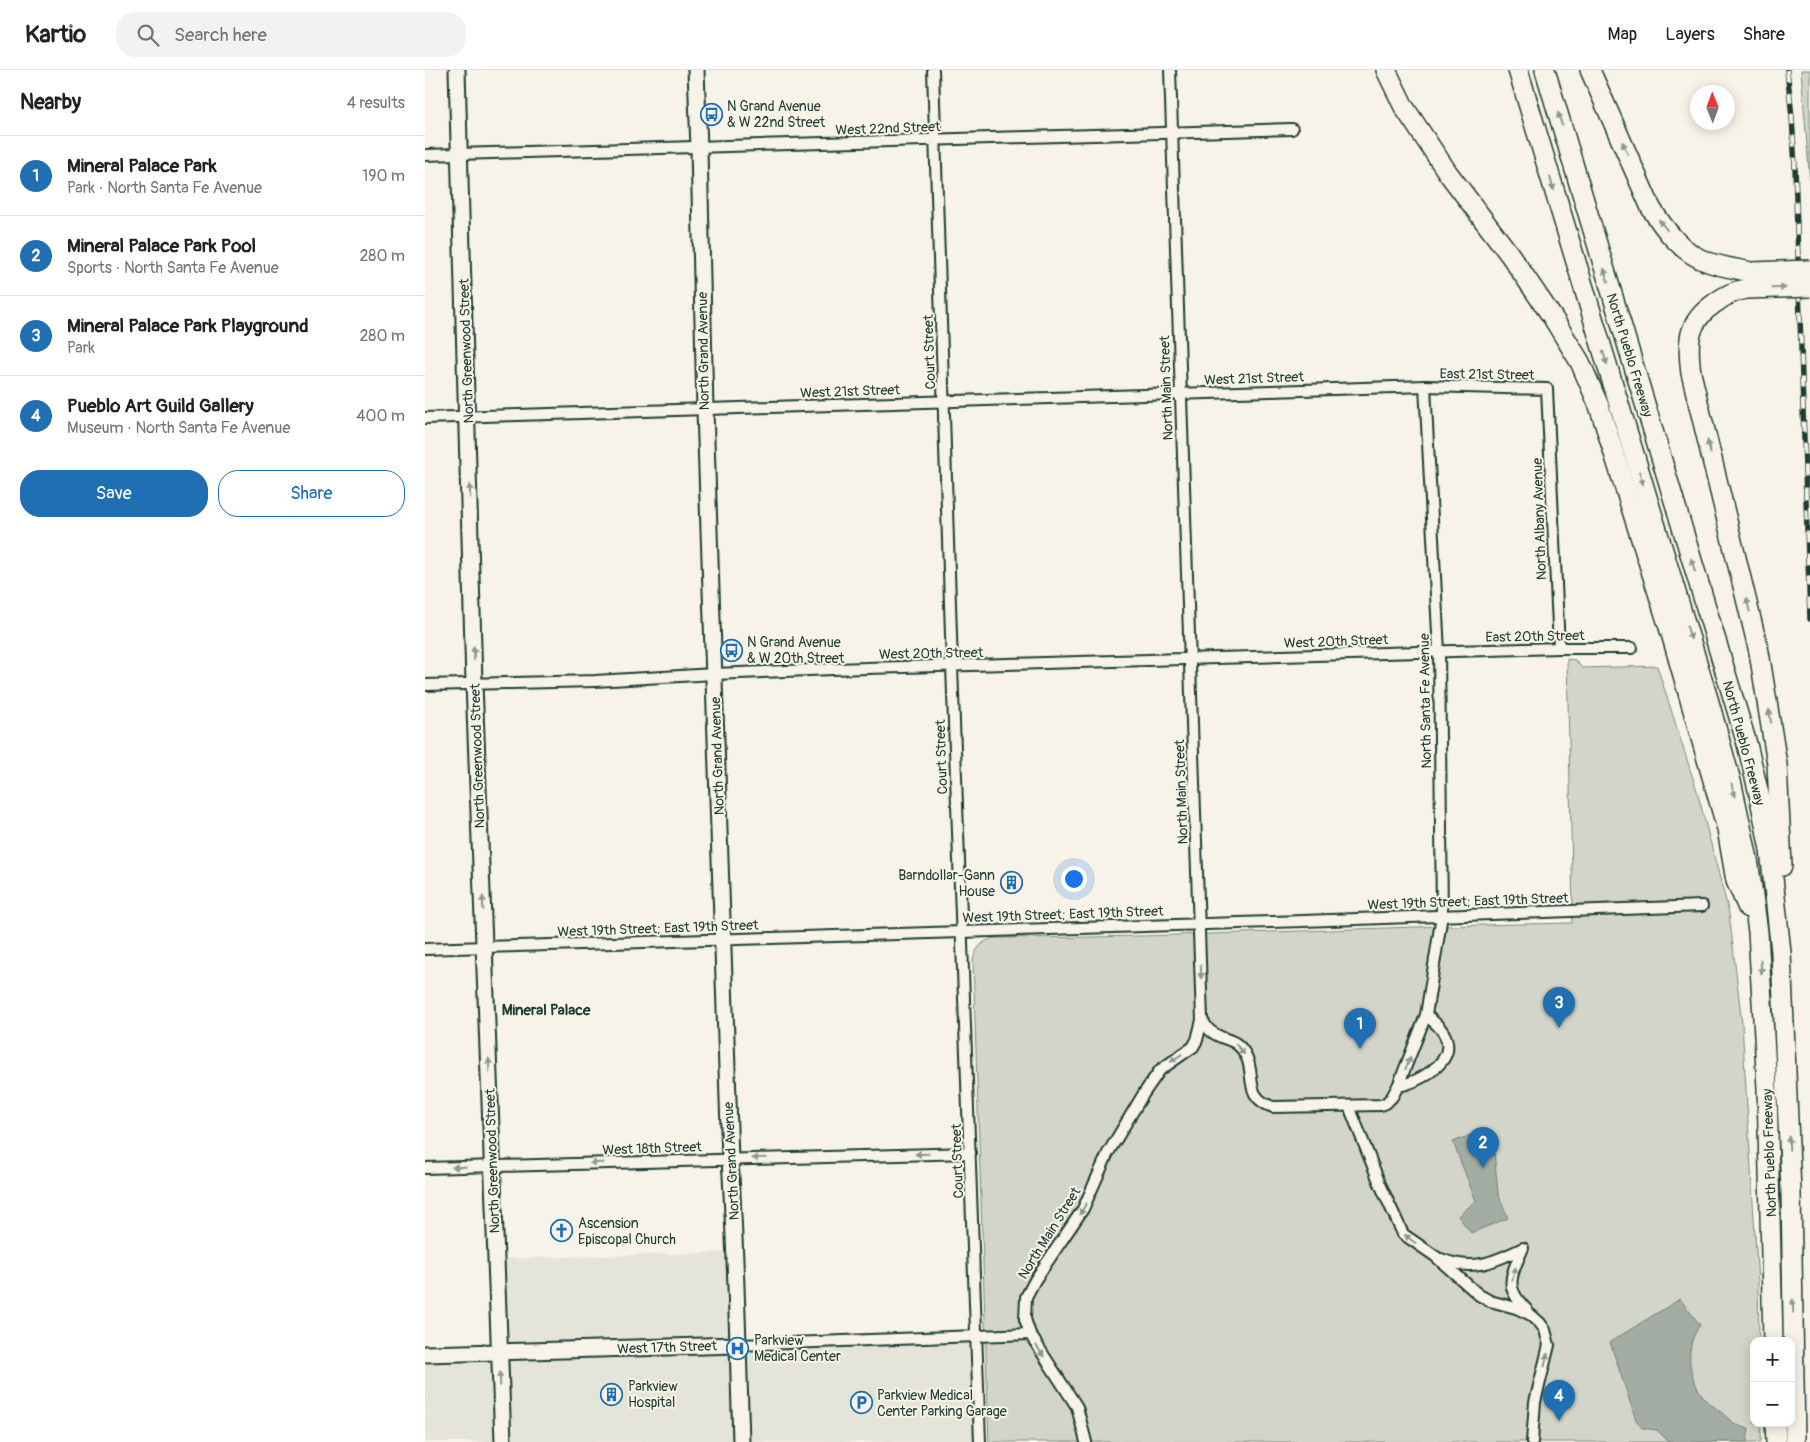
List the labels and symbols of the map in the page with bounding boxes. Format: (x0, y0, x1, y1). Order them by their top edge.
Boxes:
north arrow (1690, 85, 1735, 130)
place label: N Grand Avenue & W 22nd Street (727, 98, 826, 131)
bus stop icon: N Grand Avenue & W 22nd Street (699, 102, 723, 126)
one-way arrow (1555, 112, 1563, 127)
street label: West 22nd Street (835, 118, 941, 139)
one-way arrow (1620, 141, 1628, 155)
one-way arrow (1549, 176, 1557, 191)
one-way arrow (1658, 218, 1668, 232)
one-way arrow (1602, 267, 1610, 282)
street label: North Greenwood Street (455, 278, 478, 424)
one-way arrow (1771, 283, 1787, 291)
street label: North Pueblo Freeway (1603, 291, 1656, 419)
street label: North Grand Avenue (694, 292, 713, 410)
street label: Court Street (920, 314, 939, 390)
street label: North Main Street (1156, 335, 1177, 441)
one-way arrow (1601, 351, 1609, 366)
street label: East 21st Street (1439, 365, 1535, 384)
street label: West 21st Street (1204, 368, 1305, 389)
street label: West 21st Street (800, 381, 901, 402)
one-way arrow (1705, 439, 1713, 454)
street label: North Albany Avenue (1529, 457, 1550, 580)
one-way arrow (1638, 470, 1646, 485)
one-way arrow (465, 482, 473, 498)
one-way arrow (1689, 557, 1697, 572)
one-way arrow (1744, 597, 1752, 612)
one-way arrow (1685, 626, 1693, 641)
street label: East 20th Street (1485, 627, 1585, 646)
street label: West 20th Street (1284, 631, 1389, 652)
street label: North Santa Fe Avenue (1416, 633, 1435, 769)
place label: N Grand Avenue & W 20th Street (747, 634, 845, 667)
bus stop icon: N Grand Avenue & W 20th Street (719, 638, 743, 662)
street label: West 20th Street (879, 644, 984, 663)
one-way arrow (470, 645, 478, 661)
street label: North Pueblo Freeway (1719, 679, 1768, 807)
street label: North Greenwood Street (466, 683, 489, 829)
street label: North Grand Avenue (707, 696, 728, 815)
one-way arrow (1765, 707, 1773, 723)
street label: Court Street (932, 719, 951, 795)
street label: North Main Street (1171, 739, 1192, 845)
one-way arrow (1729, 782, 1737, 797)
your location (1061, 866, 1087, 892)
place label: Barndollar-Gann House (898, 867, 995, 900)
building icon: Barndollar-Gann House (999, 871, 1023, 895)
street label: West 19th Street; East 19th Street (1367, 889, 1569, 914)
one-way arrow (478, 895, 486, 911)
street label: West 19th Street; East 19th Street (962, 902, 1164, 927)
street label: West 19th Street; East 19th Street (557, 916, 759, 941)
one-way arrow (1757, 959, 1765, 975)
one-way arrow (1197, 964, 1205, 980)
pin: 3 (1543, 987, 1575, 1028)
district label: Mineral Palace (502, 1001, 591, 1020)
pin: 1 (1344, 1008, 1376, 1049)
one-way arrow (1234, 1042, 1246, 1054)
one-way arrow (1170, 1053, 1183, 1063)
one-way arrow (1404, 1056, 1412, 1070)
one-way arrow (485, 1057, 493, 1073)
street label: North Greenwood Street (481, 1088, 504, 1234)
street label: North Pueblo Freeway (1759, 1088, 1780, 1218)
street label: North Grand Avenue (720, 1101, 743, 1221)
street label: Court Street (948, 1123, 967, 1199)
pin: 2 (1467, 1127, 1499, 1168)
one-way arrow (1785, 1135, 1793, 1151)
street label: West 18th Street (602, 1138, 702, 1159)
one-way arrow (913, 1150, 929, 1158)
one-way arrow (751, 1155, 767, 1163)
one-way arrow (589, 1160, 605, 1168)
one-way arrow (451, 1163, 467, 1171)
street label: North Main Street (1014, 1184, 1085, 1282)
one-way arrow (1078, 1203, 1087, 1216)
place label: Ascension Episcopal Church (578, 1215, 676, 1248)
church icon: Ascension Episcopal Church (550, 1219, 574, 1243)
one-way arrow (1403, 1234, 1417, 1244)
one-way arrow (1510, 1266, 1518, 1281)
one-way arrow (1789, 1298, 1797, 1314)
place label: Parkview Medical Center (754, 1332, 841, 1365)
hospital icon: Parkview Medical Center (726, 1336, 750, 1360)
street label: West 17th Street (617, 1337, 718, 1358)
one-way arrow (1035, 1345, 1045, 1358)
one-way arrow (1542, 1353, 1550, 1368)
one-way arrow (496, 1371, 504, 1387)
place label: Parkview Hospital (628, 1378, 678, 1411)
pin: 4 (1543, 1380, 1575, 1421)
building icon: Parkview Hospital (600, 1382, 624, 1406)
place label: Parkview Medical Center Parking Garage (877, 1387, 1007, 1420)
parking icon: Parkview Medical Center Parking Garage (849, 1391, 873, 1415)

